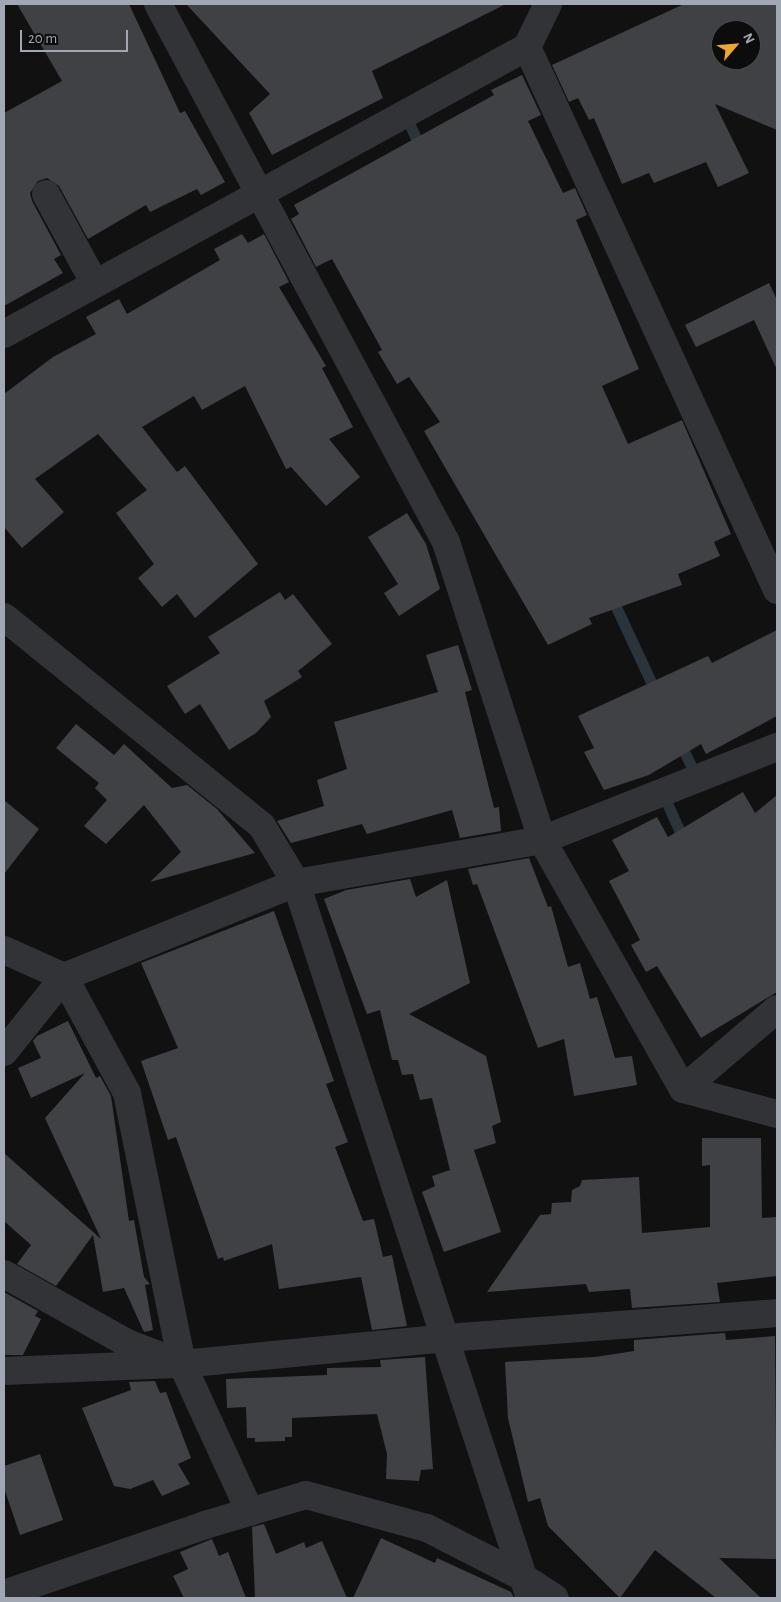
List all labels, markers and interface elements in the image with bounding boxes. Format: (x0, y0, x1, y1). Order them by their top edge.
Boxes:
scale bar (22, 20, 130, 52)
north arrow (711, 20, 761, 70)
text: 20 m (28, 31, 57, 46)
text: N (740, 31, 757, 46)

